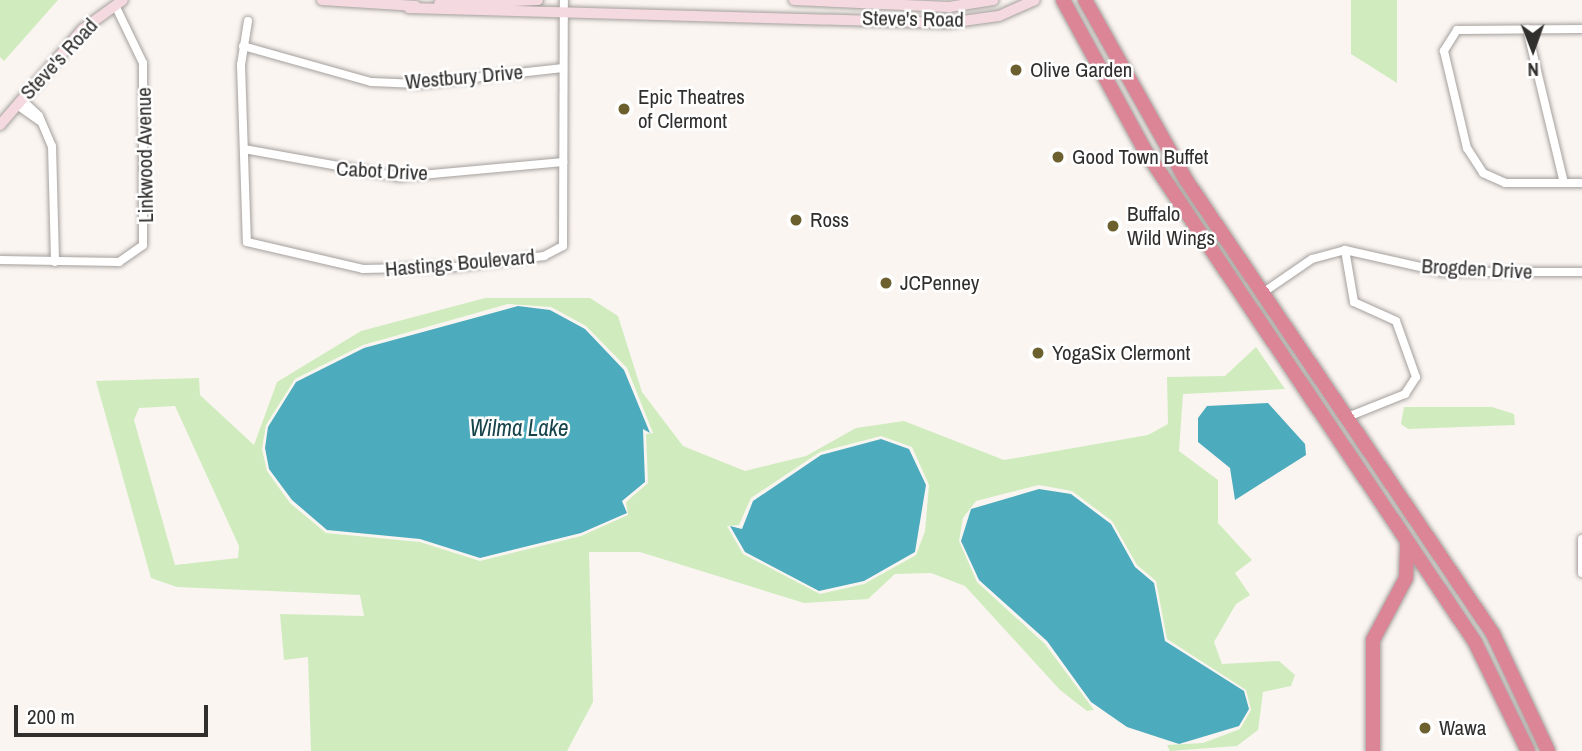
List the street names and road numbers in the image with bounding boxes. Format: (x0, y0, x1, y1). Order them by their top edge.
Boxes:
street label: Steve's Road (862, 6, 964, 32)
street label: Steve's Road (15, 13, 103, 105)
street label: Westbury Drive (404, 59, 524, 95)
street label: Linkwood Avenue (131, 86, 159, 224)
street label: Cabot Drive (335, 156, 429, 186)
street label: Hastings Boulevard (384, 244, 536, 282)
street label: Brogden Drive (1421, 254, 1533, 284)

